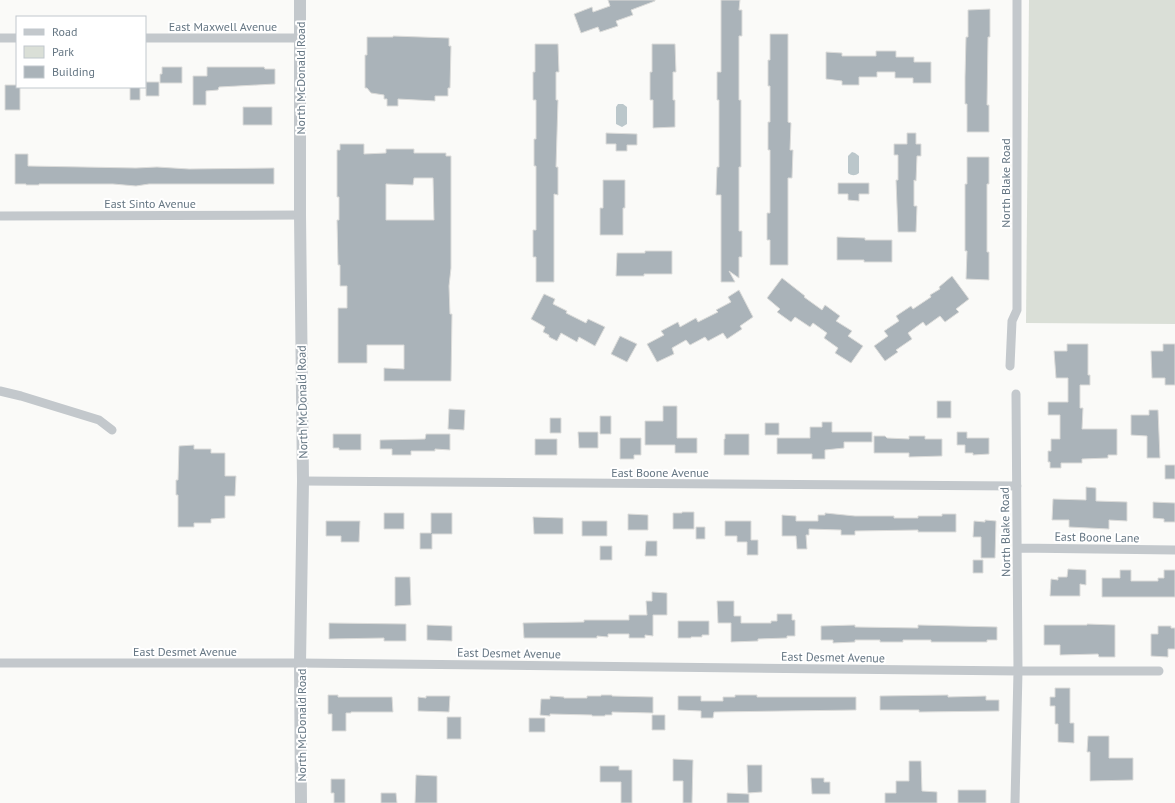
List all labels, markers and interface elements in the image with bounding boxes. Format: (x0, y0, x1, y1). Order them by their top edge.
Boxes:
legend (16, 16, 146, 88)
street label: East Maxwell Avenue (169, 19, 277, 34)
street label: North McDonald Road (293, 21, 308, 135)
text: Road (52, 24, 77, 39)
text: Park (52, 44, 74, 59)
text: Building (52, 64, 95, 79)
street label: North Blake Road (998, 138, 1013, 228)
street label: East Sinto Avenue (104, 196, 196, 211)
street label: North McDonald Road (294, 345, 310, 459)
street label: East Boone Avenue (611, 465, 709, 480)
street label: North Blake Road (997, 487, 1013, 577)
street label: East Boone Lane (1054, 529, 1140, 545)
street label: East Desmet Avenue (133, 644, 237, 659)
street label: East Desmet Avenue (457, 645, 561, 661)
street label: East Desmet Avenue (781, 649, 885, 665)
street label: North McDonald Road (294, 668, 309, 782)

